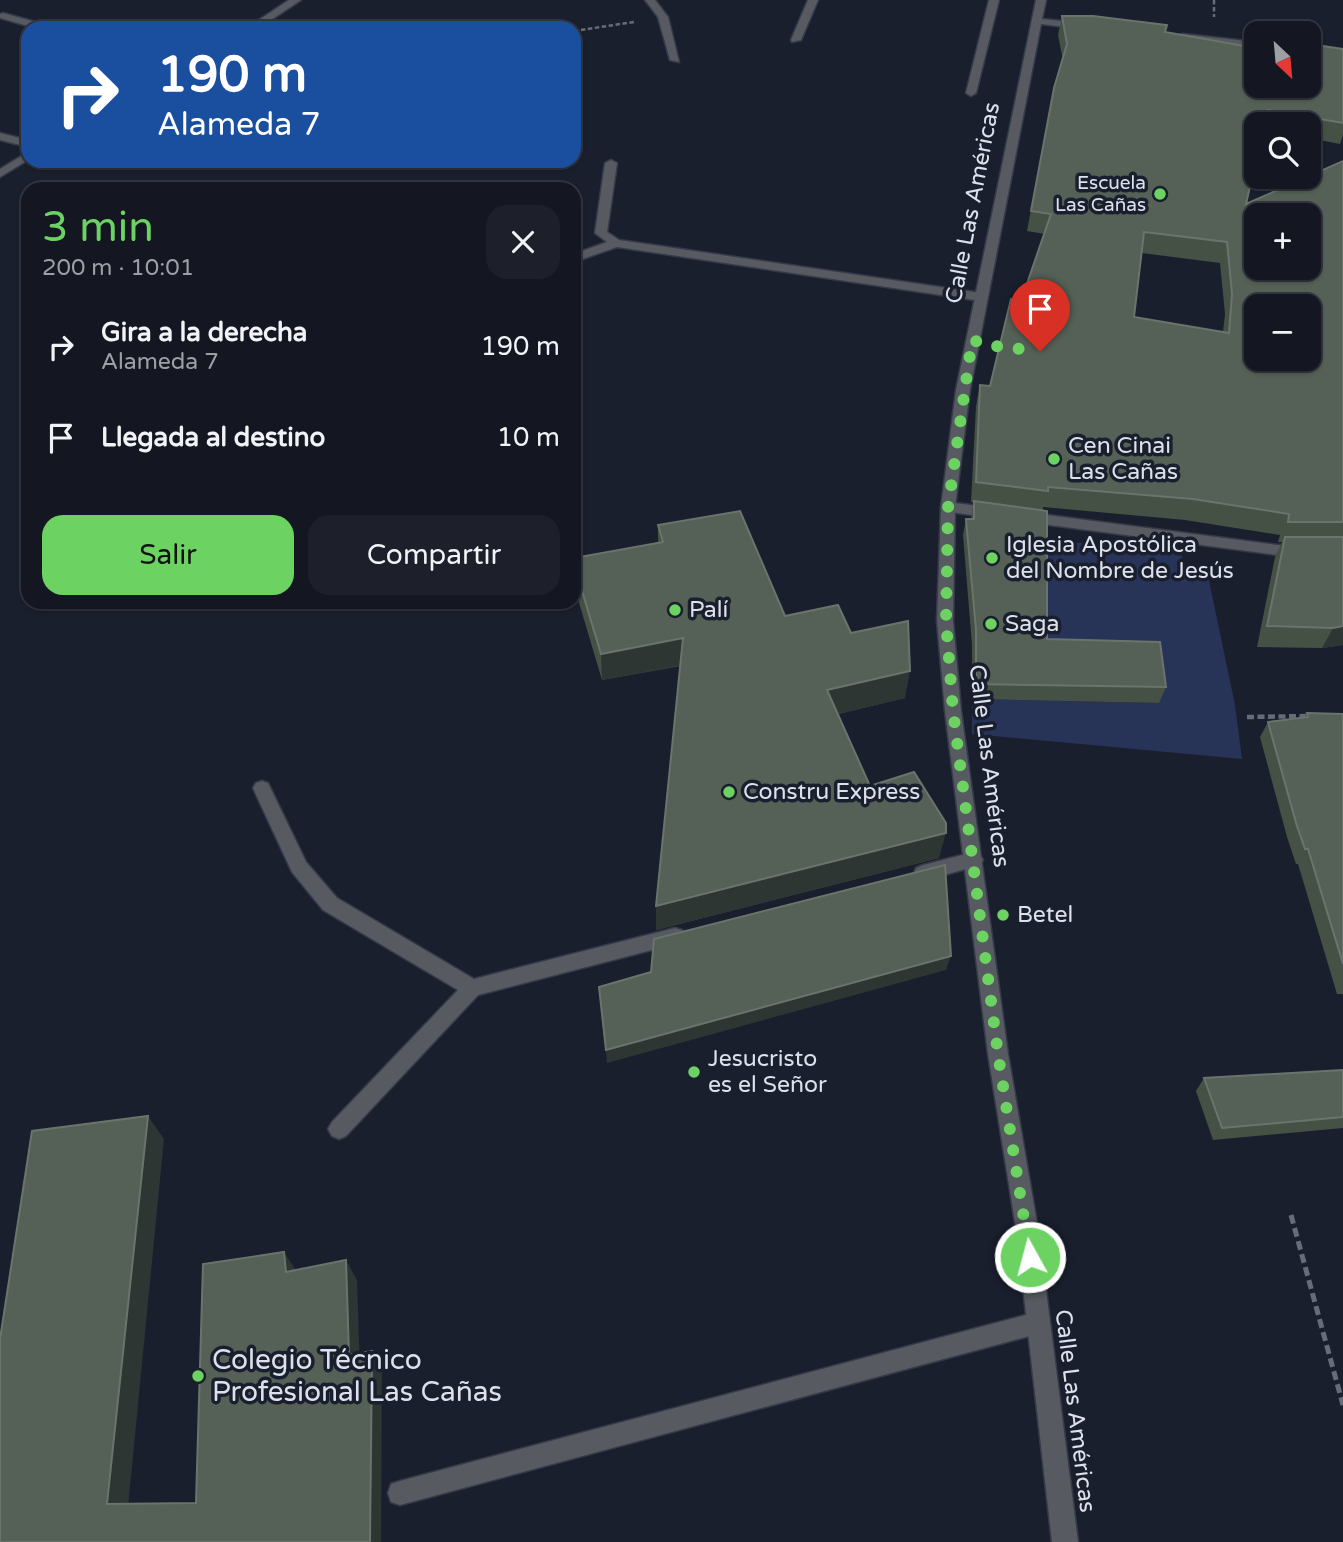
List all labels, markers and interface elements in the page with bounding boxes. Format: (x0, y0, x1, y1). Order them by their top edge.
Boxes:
north arrow (1244, 21, 1321, 98)
map controls (1244, 21, 1321, 371)
text: 190 m (157, 46, 307, 105)
icon: right (42, 49, 133, 140)
street label: Calle Las Américas (940, 100, 1006, 306)
text: Alameda 7 (157, 106, 321, 144)
button: search (1244, 112, 1321, 189)
place label: Escuela Las Cañas (1055, 172, 1146, 216)
marker: Escuela Las Cañas (1152, 186, 1168, 202)
text: 3 min (42, 202, 154, 253)
button: + (1244, 203, 1321, 280)
button: close (486, 205, 560, 279)
text: 200 m · 10:01 (42, 254, 194, 282)
pin (1010, 279, 1070, 351)
icon: arrive (1021, 290, 1059, 328)
button: − (1244, 294, 1321, 371)
text: Gira a la derecha (101, 317, 307, 348)
icon: right (42, 328, 80, 366)
text: 190 m (480, 331, 560, 362)
text: Alameda 7 (101, 348, 219, 376)
icon: arrive (42, 419, 80, 457)
text: Llegada al destino (101, 422, 325, 453)
text: 10 m (497, 422, 560, 453)
place label: Cen Cinai Las Cañas (1068, 432, 1178, 486)
marker: Cen Cinai Las Cañas (1046, 451, 1062, 467)
button: Salir (42, 515, 294, 595)
button: Compartir (308, 515, 560, 595)
place label: Iglesia Apostólica del Nombre de Jesús (1006, 531, 1234, 585)
marker: Iglesia Apostólica del Nombre de Jesús (984, 550, 1000, 566)
place label: Palí (689, 596, 729, 624)
marker: Palí (667, 602, 683, 618)
place label: Saga (1005, 610, 1060, 638)
marker: Saga (983, 616, 999, 632)
street label: Calle Las Américas (963, 663, 1015, 869)
place label: Constru Express (743, 778, 920, 806)
marker: Constru Express (721, 784, 737, 800)
place label: Betel (1017, 901, 1073, 929)
marker: Betel (995, 907, 1011, 923)
place label: Jesucristo es el Señor (708, 1045, 827, 1099)
marker: Jesucristo es el Señor (686, 1064, 702, 1080)
position arrow (993, 1220, 1067, 1294)
street label: Calle Las Américas (1049, 1308, 1101, 1514)
place label: Colegio Técnico Profesional Las Cañas (212, 1343, 502, 1409)
marker: Colegio Técnico Profesional Las Cañas (190, 1368, 206, 1384)

